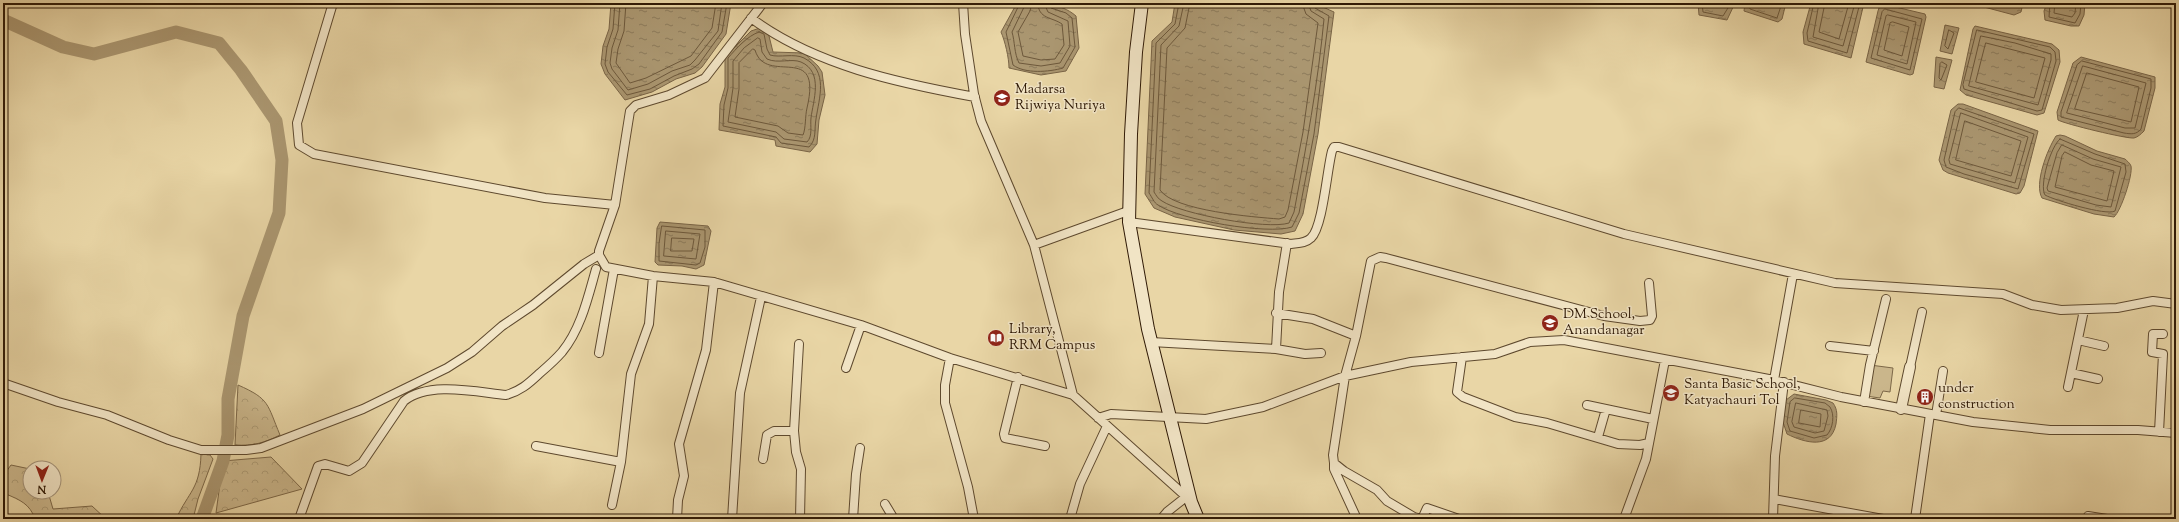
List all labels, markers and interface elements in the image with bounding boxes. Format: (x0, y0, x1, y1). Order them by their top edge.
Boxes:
place label: Madarsa Rijwiya Nuriya (1015, 80, 1106, 116)
school or university icon: Madarsa Rijwiya Nuriya (992, 88, 1012, 108)
place label: DM School, Anandanagar (1563, 305, 1645, 341)
school or university icon: DM School, Anandanagar (1540, 313, 1560, 333)
place label: Library, RRM Campus (1009, 320, 1095, 356)
library icon: Library, RRM Campus (986, 328, 1006, 348)
place label: Santa Basic School, Katyachauri Tol (1684, 375, 1800, 411)
place label: under construction (1938, 379, 2015, 415)
school or university icon: Santa Basic School, Katyachauri Tol (1661, 383, 1681, 403)
building icon: under construction (1915, 387, 1935, 407)
north arrow (22, 460, 62, 500)
text: N (37, 481, 47, 497)

